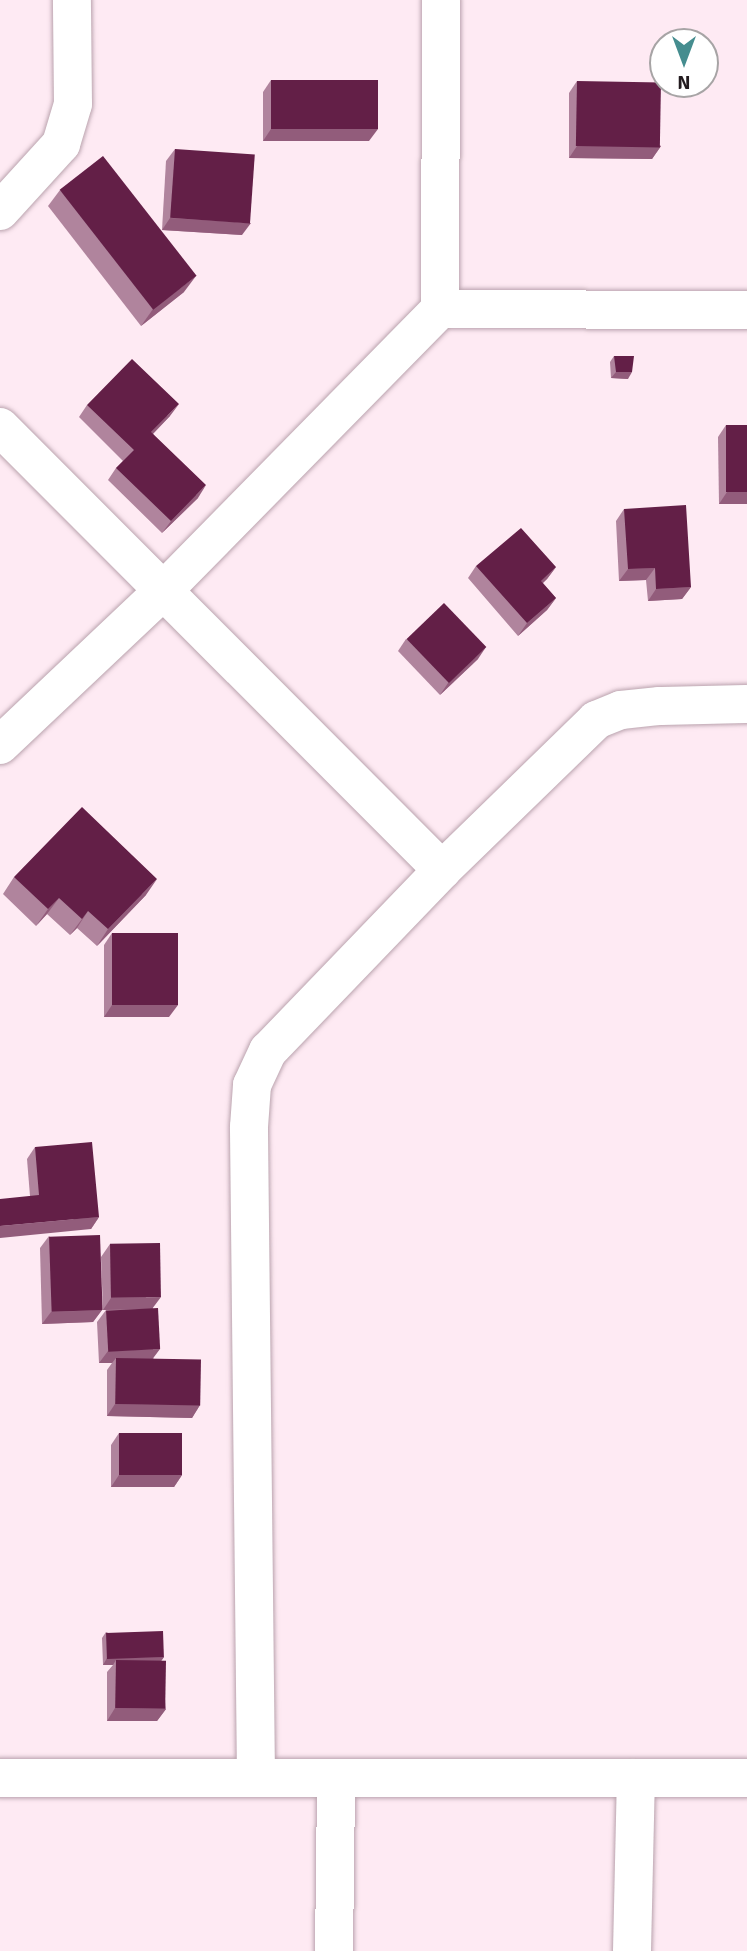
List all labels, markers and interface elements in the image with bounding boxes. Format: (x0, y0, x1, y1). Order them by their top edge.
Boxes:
north arrow (649, 28, 719, 98)
text: N (677, 70, 691, 94)

